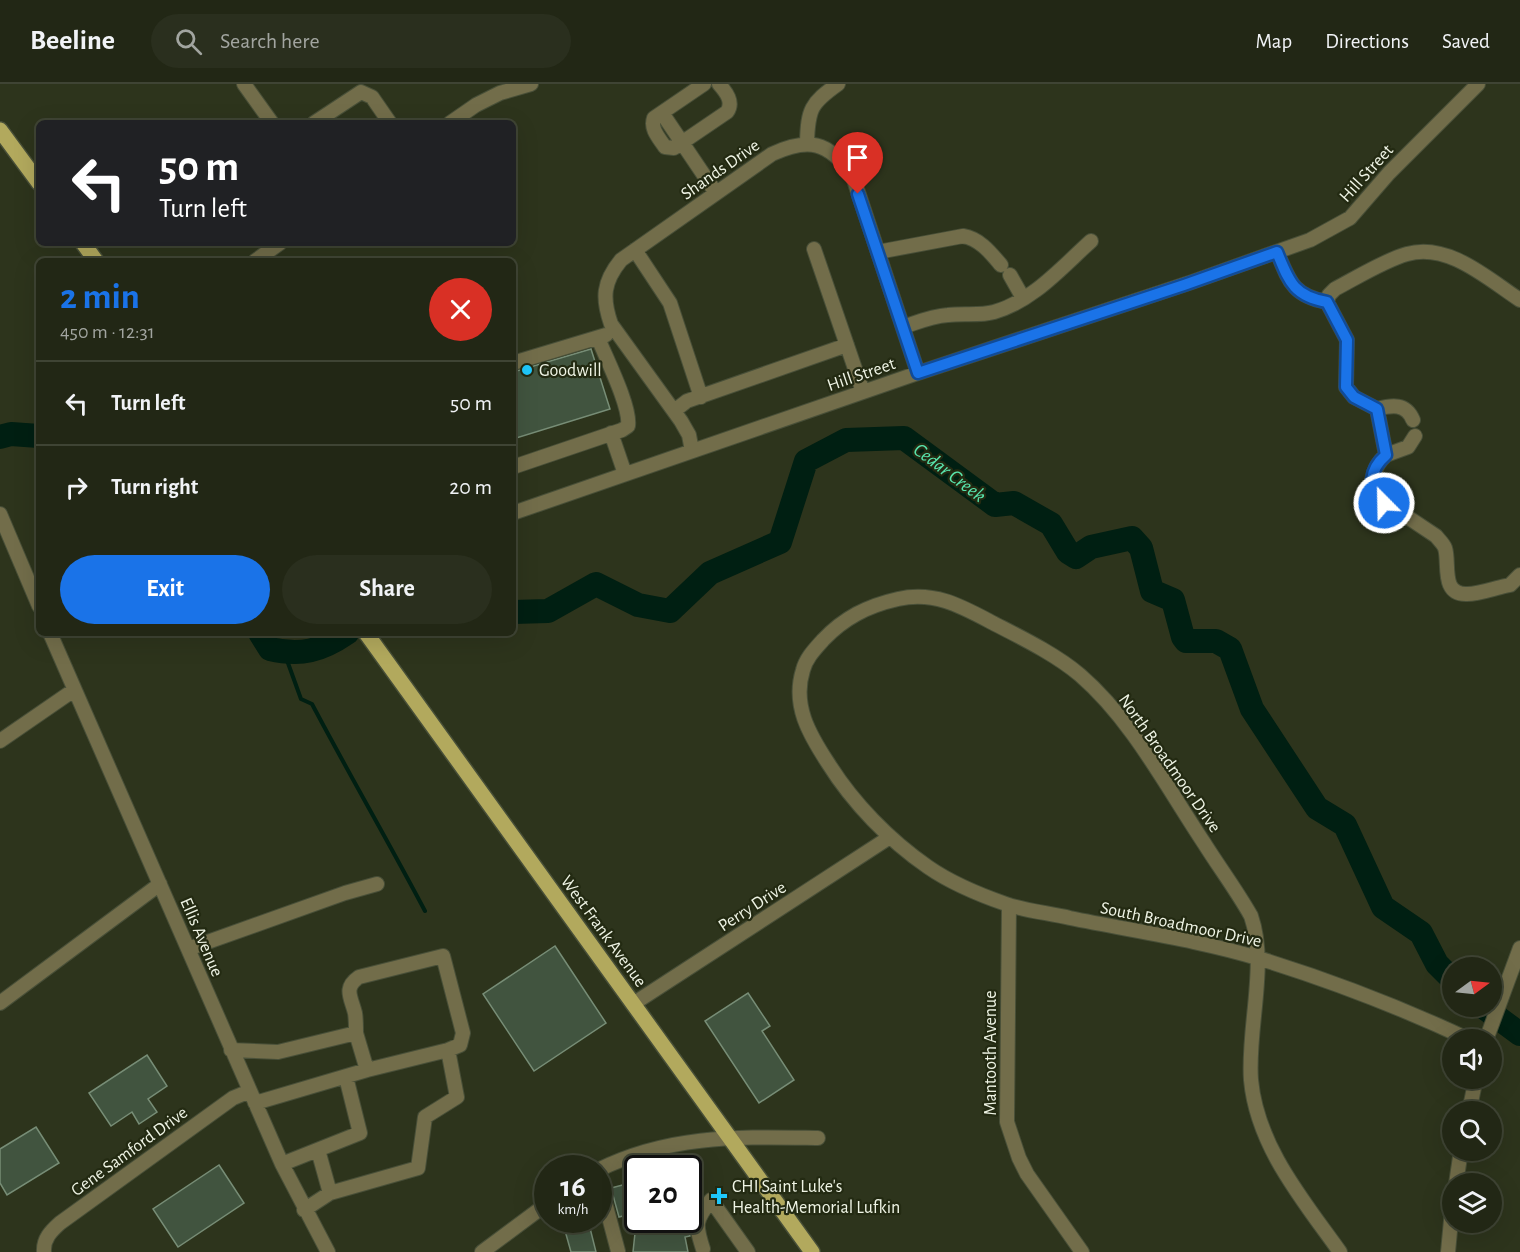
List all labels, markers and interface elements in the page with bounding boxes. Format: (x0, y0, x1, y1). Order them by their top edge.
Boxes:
search box (151, 14, 571, 68)
icon: search (172, 25, 205, 58)
text: Beeline (30, 27, 115, 55)
text: Search here (220, 30, 320, 52)
text: Map (1256, 31, 1292, 52)
text: Directions (1325, 31, 1409, 52)
text: Saved (1442, 31, 1490, 52)
pin (832, 132, 883, 194)
street label: Shands Drive (678, 136, 763, 203)
icon: arrive (841, 141, 874, 174)
street label: Hill Street (1336, 141, 1397, 206)
icon: left (60, 144, 138, 222)
text: 50 m (159, 146, 239, 188)
text: Turn left (159, 195, 247, 222)
button: close (429, 278, 492, 341)
text: 2 min (60, 279, 140, 315)
text: 450 m · 12:31 (60, 322, 155, 342)
street label: Hill Street (825, 355, 898, 395)
place label: Goodwill (539, 362, 602, 380)
marker: Goodwill (520, 363, 534, 377)
icon: left (60, 387, 93, 420)
text: Turn left (111, 392, 185, 414)
text: 50 m (450, 392, 492, 414)
water label: Cedar Creek (910, 439, 989, 506)
icon: right (60, 471, 93, 504)
position arrow (1352, 471, 1416, 535)
text: Turn right (111, 476, 198, 498)
text: 20 m (449, 476, 492, 498)
button: Exit (60, 555, 270, 624)
button: Share (282, 555, 492, 624)
street label: North Broadmoor Drive (1115, 691, 1224, 836)
street label: West Frank Avenue (557, 873, 650, 991)
street label: Perry Drive (715, 878, 790, 935)
street label: Ellis Avenue (176, 895, 226, 980)
street label: South Broadmoor Drive (1099, 899, 1263, 951)
north arrow (1442, 957, 1502, 1017)
map controls (1442, 957, 1502, 1233)
street label: Mantooth Avenue (982, 990, 1000, 1116)
button: sound (1442, 1029, 1502, 1089)
button: search (1442, 1101, 1502, 1161)
street label: Gene Samford Drive (68, 1104, 191, 1200)
speed limit sign: 20 (624, 1155, 702, 1233)
text: 16 (560, 1172, 586, 1202)
button: layers (1442, 1173, 1502, 1233)
place label: CHI Saint Luke's Health-Memorial Lufkin (732, 1178, 900, 1217)
marker: CHI Saint Luke's Health-Memorial Lufkin (710, 1187, 728, 1205)
text: km/h (558, 1202, 588, 1217)

